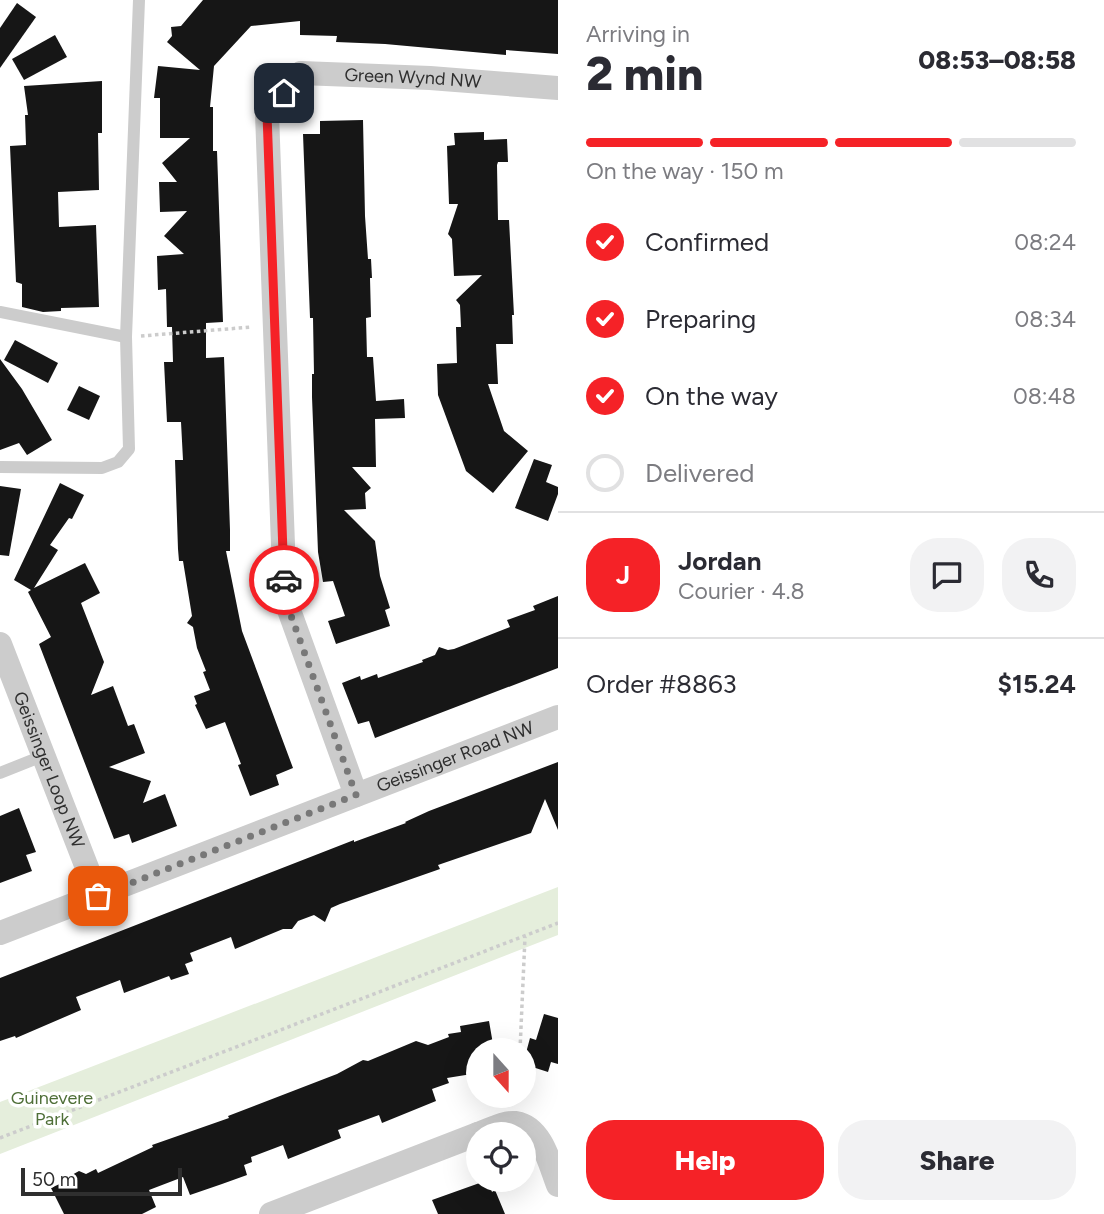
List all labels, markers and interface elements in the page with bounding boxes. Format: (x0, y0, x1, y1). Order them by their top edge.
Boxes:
text: Arriving in (586, 20, 690, 48)
text: 08:53–08:58 (918, 44, 1076, 76)
text: 2 min (586, 46, 703, 102)
pin (254, 63, 314, 123)
street label: Green Wynd NW (344, 64, 483, 93)
icon: home (265, 74, 303, 112)
text: On the way · 150 m (586, 157, 783, 185)
icon: check (586, 223, 624, 261)
text: Confirmed (645, 226, 769, 258)
text: 08:24 (1014, 228, 1076, 256)
icon: check (586, 300, 624, 338)
text: Preparing (645, 303, 756, 335)
text: 08:34 (1015, 305, 1076, 333)
icon: check (586, 377, 624, 415)
text: On the way (645, 380, 778, 412)
text: 08:48 (1013, 382, 1076, 410)
text: Delivered (645, 457, 754, 489)
button: chat (910, 538, 984, 612)
button: phone (1002, 538, 1076, 612)
courier (249, 545, 319, 615)
text: Jordan (678, 545, 761, 577)
text: J (616, 559, 630, 591)
icon: car (265, 561, 303, 599)
text: Courier · 4.8 (678, 577, 805, 605)
text: Order #8863 (586, 668, 737, 700)
text: $15.24 (998, 668, 1076, 700)
street label: Geissinger Loop NW (9, 688, 90, 852)
street label: Geissinger Road NW (373, 716, 538, 797)
pin (68, 866, 128, 926)
icon: bag (79, 877, 117, 915)
north arrow (466, 1038, 536, 1108)
map controls (466, 1038, 536, 1192)
park label: Guinevere Park (11, 1087, 93, 1130)
button: Help (586, 1120, 824, 1200)
button: Share (838, 1120, 1076, 1200)
button: locate (466, 1122, 536, 1192)
scale bar (21, 1165, 182, 1197)
text: 50 m (32, 1168, 76, 1191)

